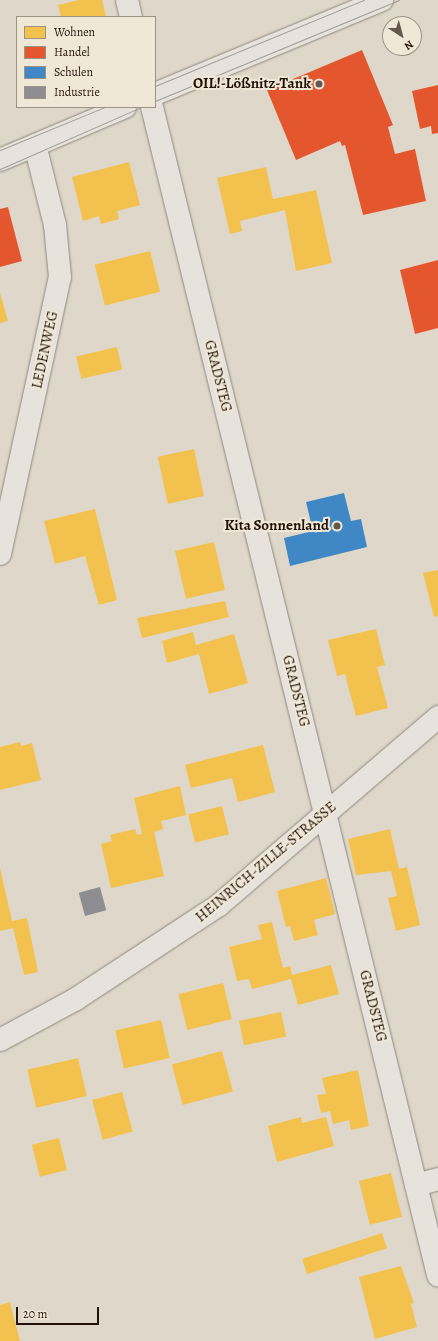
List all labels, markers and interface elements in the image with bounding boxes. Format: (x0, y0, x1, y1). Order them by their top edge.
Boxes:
legend (16, 16, 156, 108)
north arrow (382, 16, 422, 56)
text: Wohnen (54, 24, 95, 40)
text: N (401, 37, 416, 54)
text: Handel (54, 44, 90, 60)
text: Schulen (54, 64, 93, 80)
place label: OIL!-Lößnitz-Tank (193, 75, 311, 93)
marker: OIL!-Lößnitz-Tank (314, 79, 324, 89)
text: Industrie (54, 84, 100, 100)
street label: LEDENWEG (28, 310, 62, 390)
street label: GRADSTEG (200, 338, 236, 414)
place label: Kita Sonnenland (225, 517, 329, 535)
marker: Kita Sonnenland (332, 521, 342, 531)
street label: GRADSTEG (278, 653, 314, 729)
street label: HEINRICH-ZILLE-STRASSE (192, 798, 340, 926)
street label: GRADSTEG (355, 968, 391, 1044)
scale bar (18, 1299, 101, 1325)
text: 20 m (23, 1306, 47, 1322)

